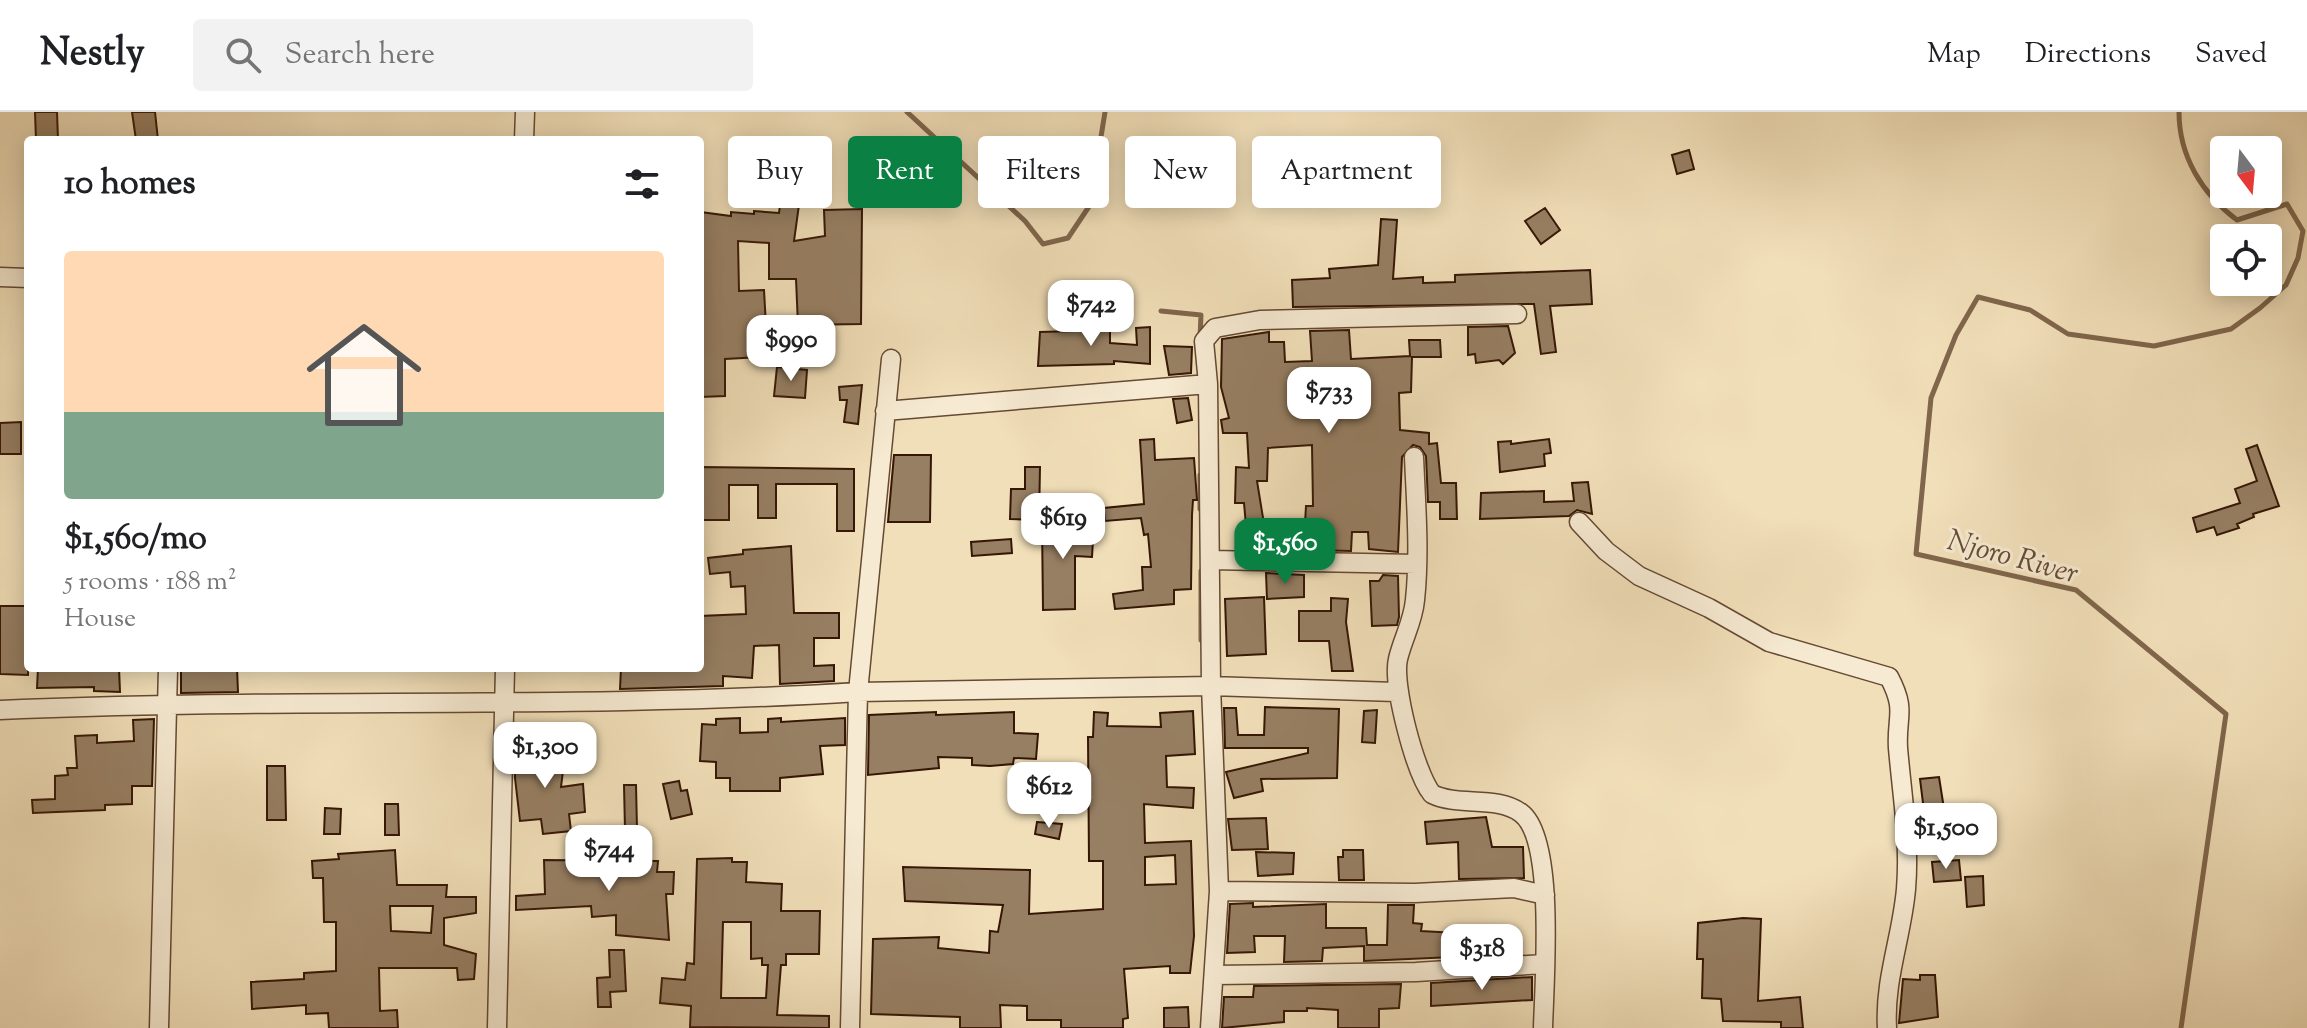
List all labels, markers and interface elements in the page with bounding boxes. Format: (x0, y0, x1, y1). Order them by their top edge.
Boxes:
search box (193, 19, 753, 91)
text: Nestly (40, 28, 145, 82)
icon: search (221, 33, 265, 77)
text: Search here (285, 34, 435, 77)
text: Map (1927, 35, 1981, 75)
text: Directions (2025, 35, 2151, 75)
text: Saved (2195, 35, 2267, 75)
chip: Buy (728, 136, 832, 208)
chip: Rent (848, 136, 962, 208)
chip: Filters (978, 136, 1109, 208)
chip: New (1125, 136, 1236, 208)
chip: Apartment (1252, 136, 1441, 208)
north arrow (2210, 136, 2282, 208)
map controls (2210, 136, 2282, 296)
text: 10 homes (64, 160, 196, 209)
icon: filters (620, 162, 664, 206)
button: locate (2210, 224, 2282, 296)
pin: $742 (1044, 280, 1138, 348)
text: $742 (1066, 287, 1116, 324)
icon: home (292, 303, 436, 447)
pin: $990 (744, 315, 838, 383)
text: $990 (765, 322, 817, 359)
pin: $733 (1282, 367, 1376, 435)
text: $733 (1305, 374, 1353, 411)
pin: $619 (1016, 493, 1110, 561)
text: $619 (1039, 500, 1087, 537)
text: $1,560/mo (64, 515, 207, 564)
pin: $1,560 (1220, 518, 1350, 586)
water label: Njoro River (1942, 520, 2083, 597)
text: $1,560 (1252, 525, 1318, 562)
text: 5 rooms · 188 m² (64, 564, 237, 601)
text: House (64, 601, 136, 638)
pin: $1,300 (480, 722, 610, 790)
text: $1,300 (512, 729, 578, 766)
pin: $612 (1002, 762, 1096, 830)
text: $612 (1025, 769, 1073, 806)
pin: $1,500 (1881, 803, 2011, 871)
text: $1,500 (1913, 810, 1979, 847)
pin: $744 (562, 825, 656, 893)
text: $744 (583, 832, 635, 869)
pin: $318 (1435, 924, 1529, 992)
text: $318 (1459, 931, 1505, 968)

